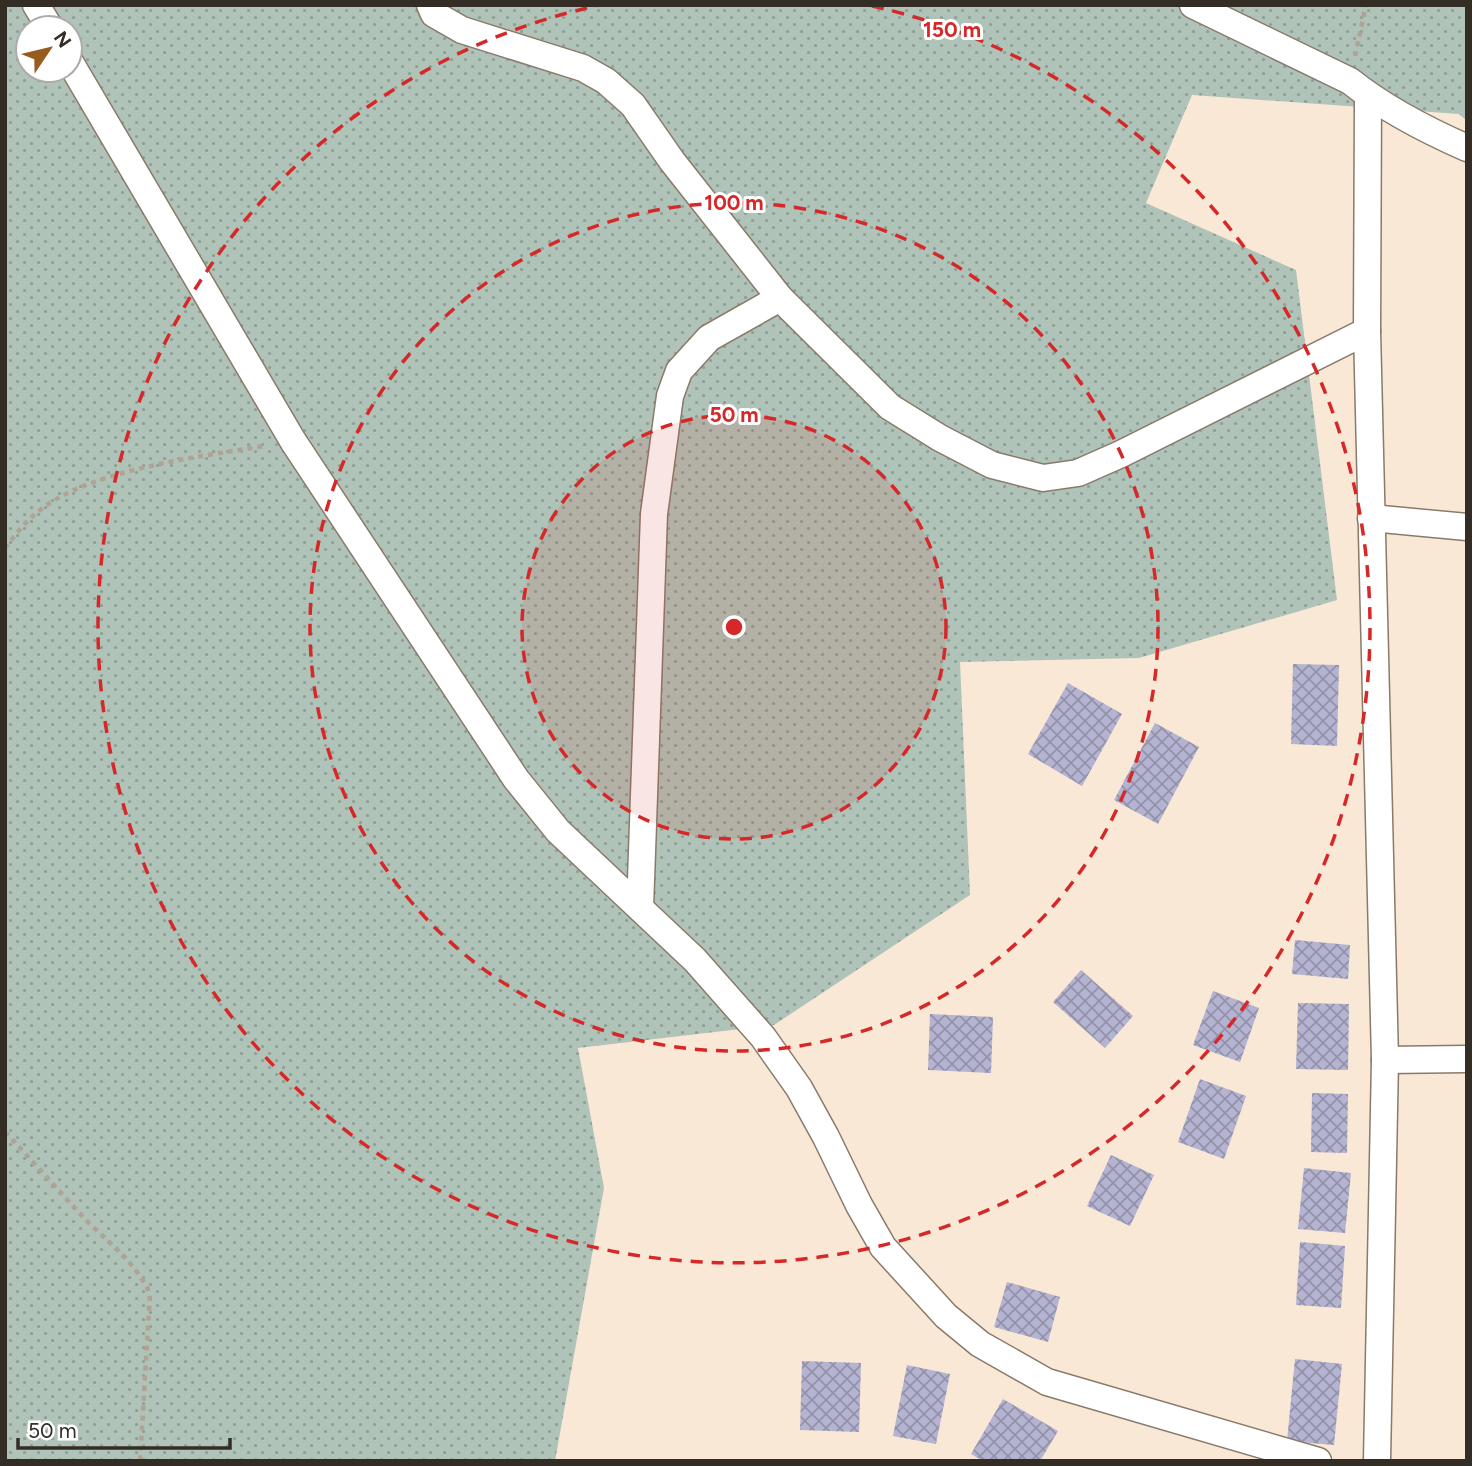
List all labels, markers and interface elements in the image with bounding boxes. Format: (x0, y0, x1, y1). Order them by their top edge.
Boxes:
north arrow (14, 14, 84, 84)
text: 150 m (923, 17, 981, 42)
text: N (49, 27, 76, 52)
text: 100 m (704, 190, 764, 215)
text: 50 m (709, 402, 759, 427)
centre of rings (722, 615, 746, 639)
scale bar (18, 1406, 229, 1450)
text: 50 m (28, 1418, 77, 1443)

